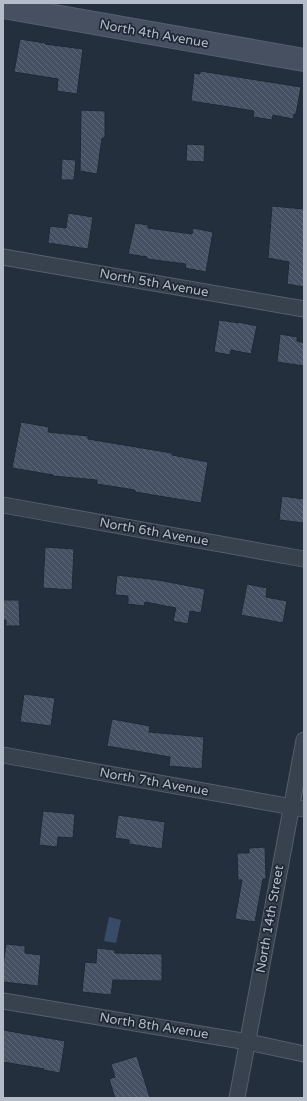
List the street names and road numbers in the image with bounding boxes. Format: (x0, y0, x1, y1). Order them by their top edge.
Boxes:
street label: North 4th Avenue (98, 17, 210, 51)
street label: North 5th Avenue (98, 266, 210, 300)
street label: North 6th Avenue (98, 515, 210, 549)
street label: North 7th Avenue (98, 765, 210, 799)
street label: North 14th Street (253, 864, 287, 974)
street label: North 8th Avenue (98, 1009, 210, 1043)

